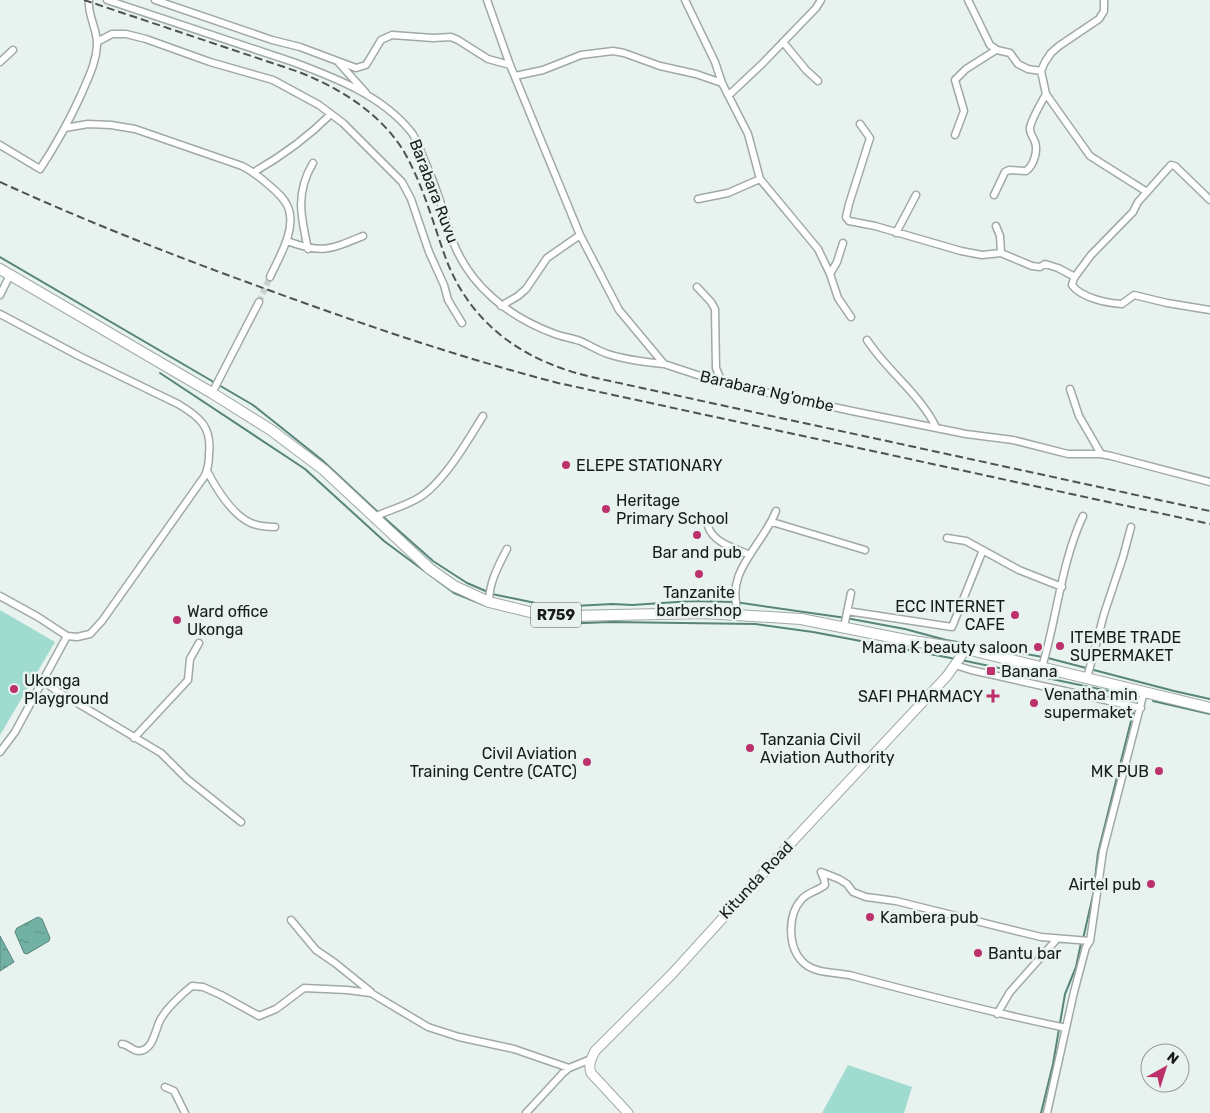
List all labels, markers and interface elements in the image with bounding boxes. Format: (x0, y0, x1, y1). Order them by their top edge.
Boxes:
street label: Barabara Ruvu (405, 136, 463, 246)
street label: Barabara Ng'ombe (698, 366, 836, 416)
place label: ELEPE STATIONARY (576, 456, 722, 475)
marker: ELEPE STATIONARY (560, 459, 572, 471)
place label: Heritage Primary School (616, 491, 728, 528)
marker: Heritage Primary School (600, 503, 612, 515)
marker: Bar and pub (691, 529, 703, 541)
place label: Bar and pub (652, 543, 742, 562)
marker: Tanzanite barbershop (693, 568, 705, 580)
place label: Tanzanite barbershop (656, 583, 742, 620)
place label: ECC INTERNET CAFE (895, 597, 1005, 634)
place label: Ward office Ukonga (187, 602, 268, 639)
road number: R759 (531, 602, 581, 628)
marker: ECC INTERNET CAFE (1009, 609, 1021, 621)
marker: Ward office Ukonga (171, 614, 183, 626)
place label: ITEMBE TRADE SUPERMAKET (1070, 628, 1181, 665)
place label: Mama K beauty saloon (862, 638, 1028, 657)
marker: ITEMBE TRADE SUPERMAKET (1054, 640, 1066, 652)
marker: Mama K beauty saloon (1032, 641, 1044, 653)
place label: Banana (1001, 662, 1058, 681)
marker: Banana (985, 665, 997, 677)
place label: Ukonga Playground (24, 671, 109, 708)
marker: Ukonga Playground (8, 683, 20, 695)
place label: Venatha min supermaket (1044, 685, 1138, 722)
place label: SAFI PHARMACY (858, 687, 983, 706)
marker: SAFI PHARMACY (987, 690, 999, 702)
marker: Venatha min supermaket (1028, 697, 1040, 709)
place label: Tanzania Civil Aviation Authority (760, 730, 895, 767)
marker: Tanzania Civil Aviation Authority (744, 742, 756, 754)
place label: Civil Aviation Training Centre (CATC) (410, 744, 577, 781)
marker: Civil Aviation Training Centre (CATC) (581, 756, 593, 768)
place label: MK PUB (1091, 762, 1149, 781)
marker: MK PUB (1153, 765, 1165, 777)
street label: Kitunda Road (715, 837, 797, 923)
place label: Airtel pub (1069, 875, 1141, 894)
marker: Airtel pub (1145, 878, 1157, 890)
place label: Kambera pub (880, 908, 978, 927)
marker: Kambera pub (864, 911, 876, 923)
place label: Bantu bar (988, 944, 1061, 963)
marker: Bantu bar (972, 947, 984, 959)
north arrow (1140, 1043, 1190, 1093)
text: N (1164, 1049, 1182, 1068)

